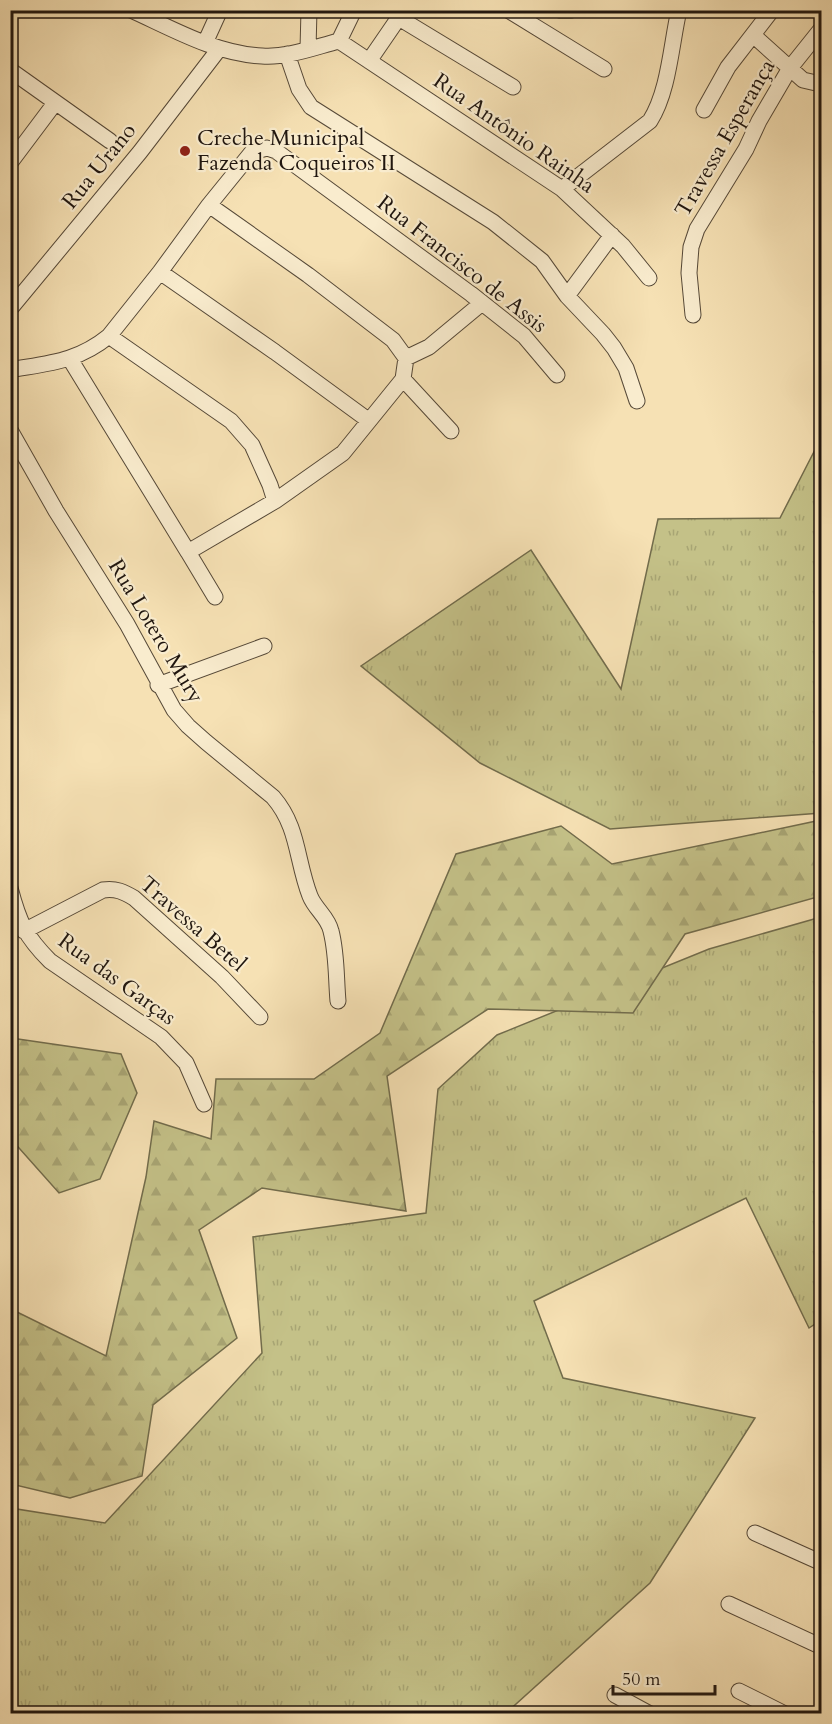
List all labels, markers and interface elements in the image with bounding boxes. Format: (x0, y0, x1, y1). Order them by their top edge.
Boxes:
street label: Travessa Esperança (668, 53, 783, 222)
street label: Rua Antônio Rainha (427, 66, 601, 200)
street label: Rua Urano (55, 117, 143, 215)
place label: Creche Municipal Fazenda Coqueiros II (197, 123, 395, 178)
marker: Creche Municipal Fazenda Coqueiros II (178, 144, 192, 158)
street label: Rua Francisco de Assis (371, 188, 553, 340)
street label: Rua Lotero Mury (101, 553, 211, 709)
street label: Travessa Betel (133, 869, 253, 979)
street label: Rua das Garças (52, 926, 182, 1032)
scale bar (613, 1658, 715, 1696)
text: 50 m (622, 1667, 661, 1692)

